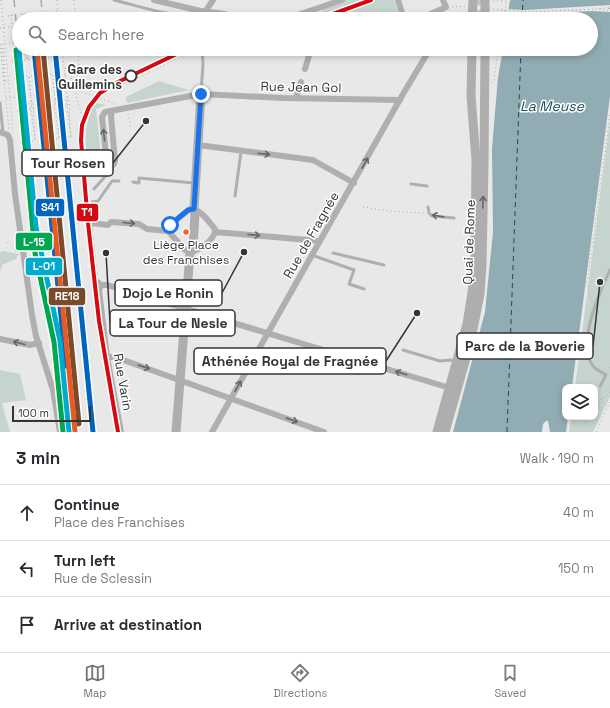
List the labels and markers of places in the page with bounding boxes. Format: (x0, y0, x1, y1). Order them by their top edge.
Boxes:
place label: Gare des Guillemins (58, 61, 122, 93)
marker: Gare des Guillemins (124, 69, 138, 83)
callout: Tour Rosen (22, 150, 113, 176)
marker: Liège Place des Franchises (181, 227, 191, 237)
place label: Liège Place des Franchises (143, 237, 229, 268)
callout: Dojo Le Ronin (115, 280, 222, 306)
callout: La Tour de Nesle (110, 310, 235, 336)
callout: Parc de la Boverie (457, 333, 593, 359)
callout: Athénée Royal de Fragnée (194, 348, 386, 374)

